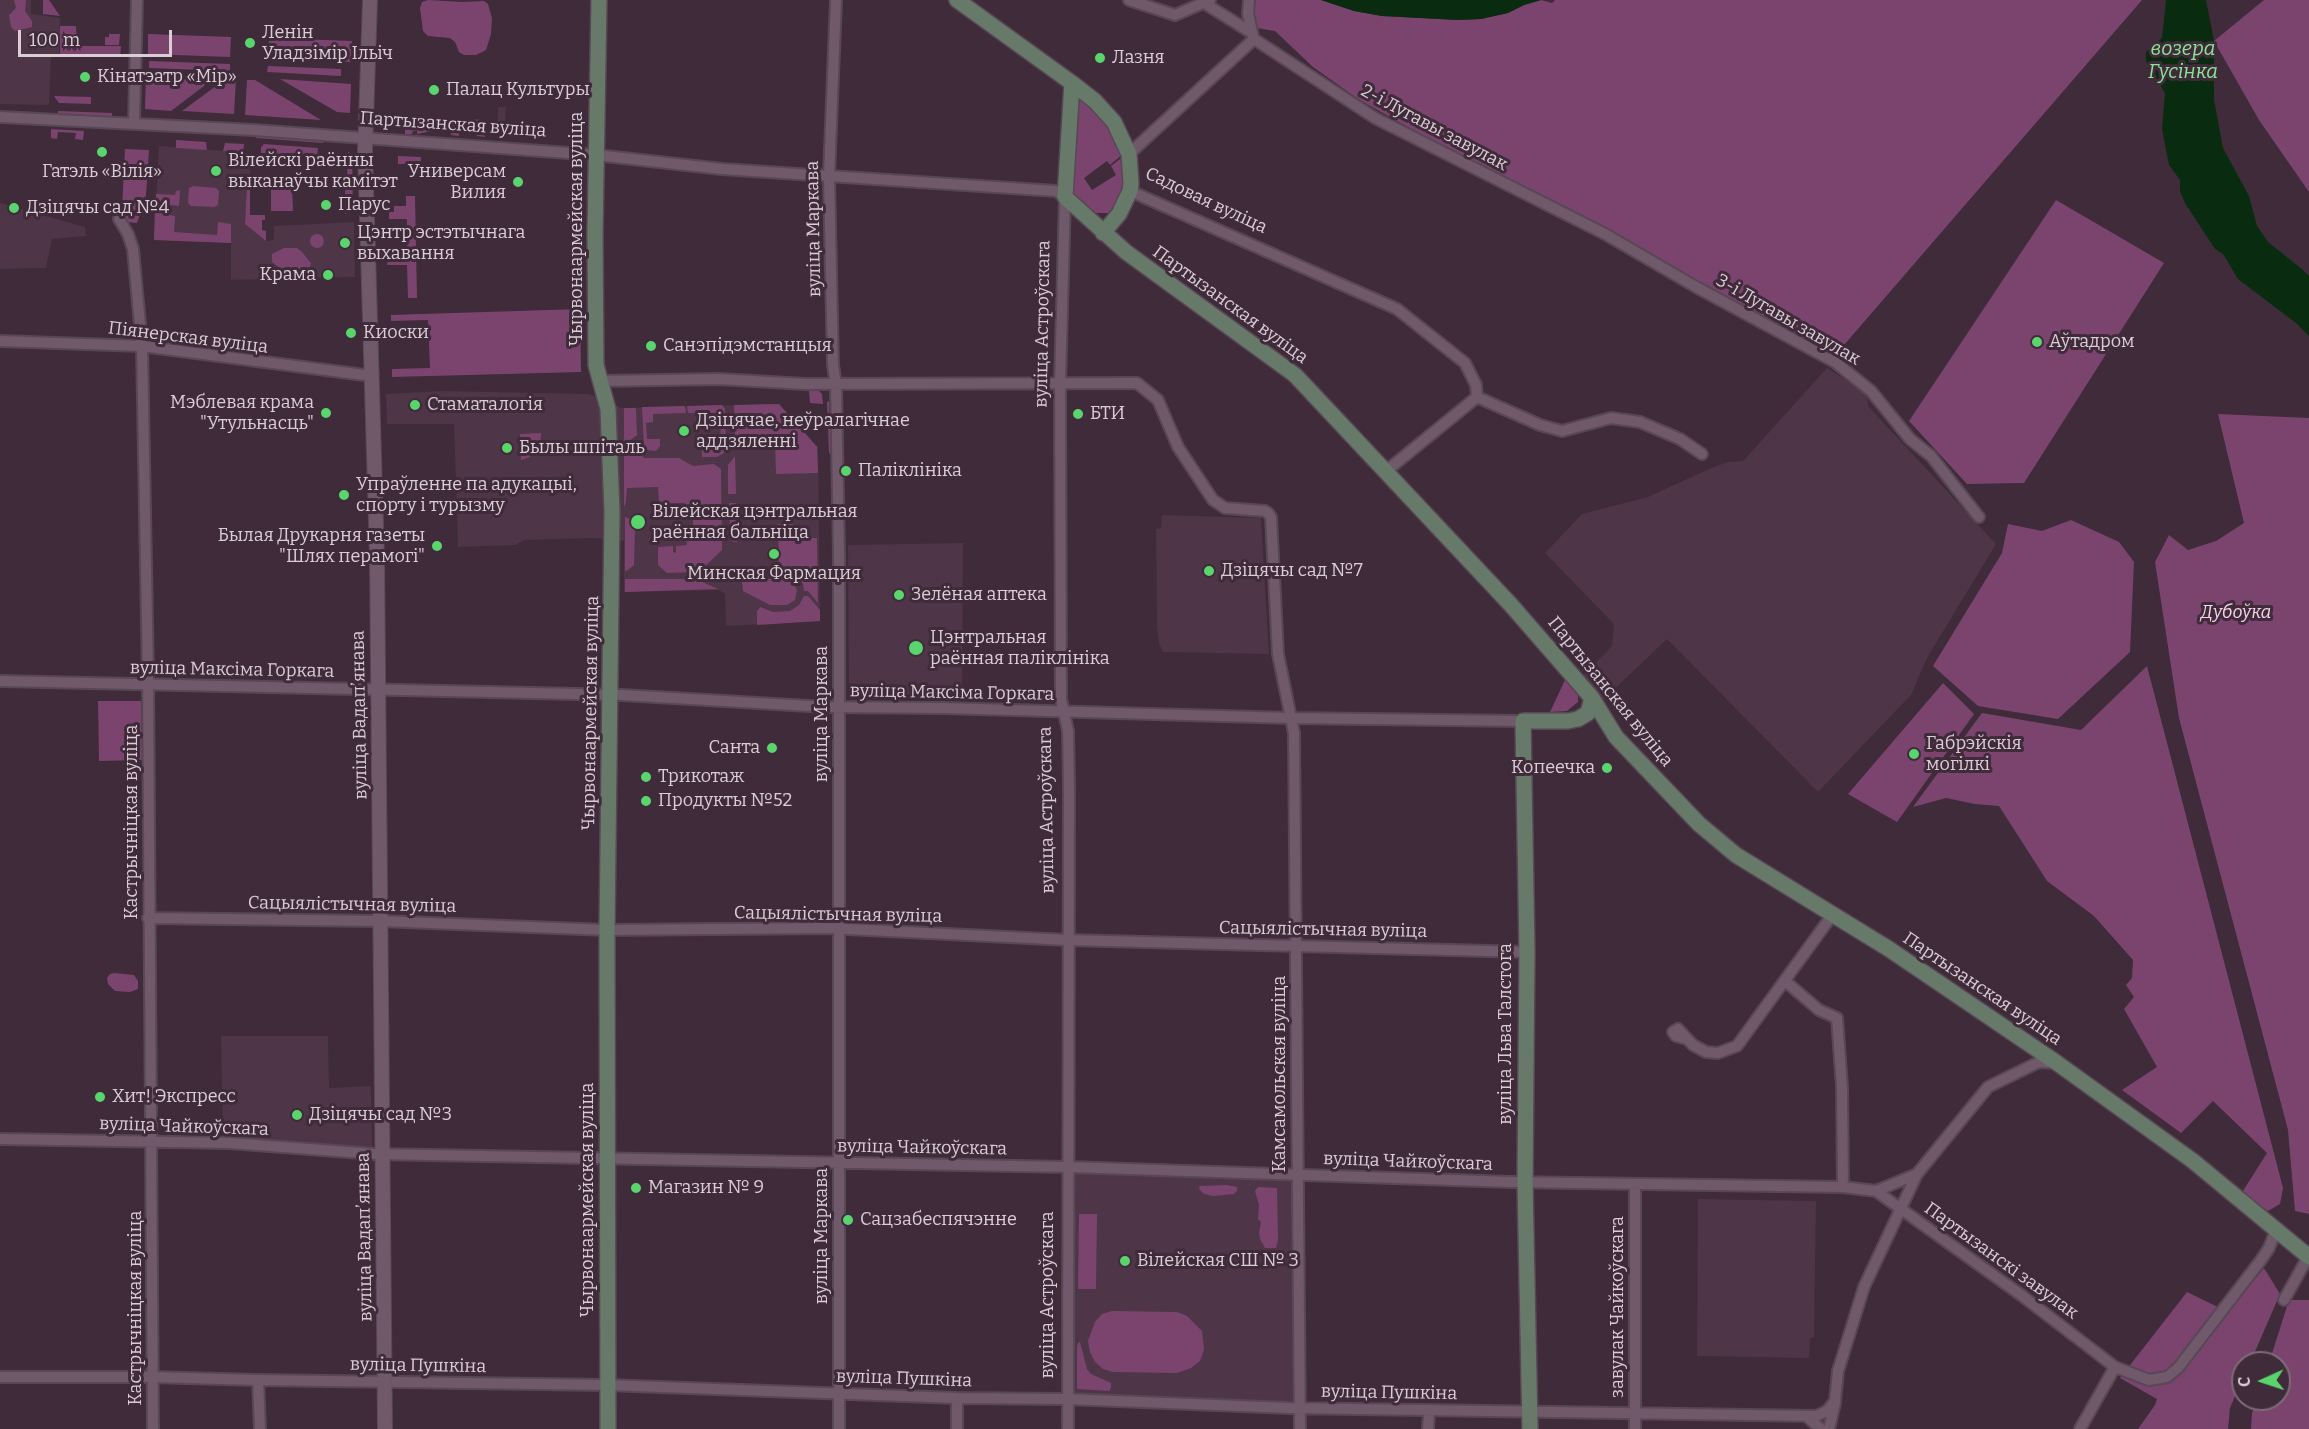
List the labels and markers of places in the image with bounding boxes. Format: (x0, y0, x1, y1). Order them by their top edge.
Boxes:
place label: Ленін Уладзімір Ільіч (262, 22, 393, 64)
marker: Ленін Уладзімір Ільіч (243, 36, 257, 50)
place label: Лазня (1112, 47, 1165, 69)
marker: Лазня (1093, 51, 1107, 65)
place label: Кінатэатр «Мір» (97, 66, 237, 88)
marker: Кінатэатр «Мір» (78, 70, 92, 84)
place label: Палац Культуры (446, 79, 590, 101)
marker: Палац Культуры (427, 83, 441, 97)
marker: Гатэль «Вілія» (95, 145, 109, 159)
place label: Вілейскі раённы выканаўчы камітэт (228, 150, 398, 192)
place label: Гатэль «Вілія» (42, 161, 162, 183)
place label: Универсам Вилия (408, 161, 506, 204)
marker: Вілейскі раённы выканаўчы камітэт (209, 164, 223, 178)
marker: Универсам Вилия (511, 175, 525, 189)
place label: Парус (338, 194, 390, 216)
place label: Дзіцячы сад №4 (26, 197, 169, 219)
marker: Парус (319, 198, 333, 212)
marker: Дзіцячы сад №4 (7, 201, 21, 215)
place label: Цэнтр эстэтычнага выхавання (357, 222, 525, 264)
marker: Цэнтр эстэтычнага выхавання (338, 236, 352, 250)
place label: Крама (260, 264, 316, 286)
marker: Крама (321, 268, 335, 282)
place label: Киоски (363, 322, 429, 344)
marker: Киоски (344, 326, 358, 340)
place label: Аўтадром (2049, 331, 2135, 353)
place label: Санэпідэмстанцыя (663, 335, 832, 357)
marker: Аўтадром (2030, 335, 2044, 349)
marker: Санэпідэмстанцыя (644, 339, 658, 353)
place label: Мэблевая крама "Утульнасць" (170, 392, 314, 434)
place label: Стаматалогія (427, 394, 543, 416)
marker: Стаматалогія (408, 398, 422, 412)
place label: БТИ (1090, 403, 1125, 425)
marker: Мэблевая крама "Утульнасць" (319, 406, 333, 420)
marker: БТИ (1071, 407, 1085, 421)
place label: Дзіцячае, неўралагічнае аддзяленні (696, 410, 910, 452)
marker: Дзіцячае, неўралагічнае аддзяленні (677, 424, 691, 438)
place label: Былы шпіталь (519, 437, 645, 459)
marker: Былы шпіталь (500, 441, 514, 455)
place label: Паліклініка (858, 460, 962, 482)
marker: Паліклініка (839, 464, 853, 478)
place label: Упраўленне па адукацыі, спорту і турызму (356, 474, 577, 516)
marker: Упраўленне па адукацыі, спорту і турызму (337, 488, 351, 502)
place label: Вілейская цэнтральная раённая бальніца (652, 501, 858, 544)
marker: Вілейская цэнтральная раённая бальніца (629, 513, 647, 531)
place label: Былая Друкарня газеты "Шлях перамогі" (218, 525, 425, 568)
marker: Былая Друкарня газеты "Шлях перамогі" (430, 539, 444, 553)
marker: Минская Фармация (767, 547, 781, 561)
place label: Дзіцячы сад №7 (1221, 560, 1363, 582)
place label: Минская Фармация (687, 563, 861, 585)
marker: Дзіцячы сад №7 (1202, 564, 1216, 578)
place label: Зелёная аптека (911, 584, 1047, 606)
marker: Зелёная аптека (892, 588, 906, 602)
place label: Цэнтральная раённая паліклініка (930, 627, 1110, 670)
marker: Цэнтральная раённая паліклініка (907, 639, 925, 657)
place label: Габрэйскія могілкі (1926, 733, 2022, 776)
place label: Санта (709, 737, 760, 759)
marker: Санта (765, 741, 779, 755)
marker: Габрэйскія могілкі (1907, 747, 1921, 761)
place label: Копеечка (1511, 757, 1595, 779)
marker: Копеечка (1600, 761, 1614, 775)
place label: Трикотаж (658, 766, 744, 788)
marker: Трикотаж (639, 770, 653, 784)
place label: Продукты №52 (658, 790, 792, 812)
marker: Продукты №52 (639, 794, 653, 808)
place label: Хит! Экспресс (112, 1086, 236, 1108)
marker: Хит! Экспресс (93, 1090, 107, 1104)
place label: Дзіцячы сад №3 (309, 1104, 452, 1126)
marker: Дзіцячы сад №3 (290, 1108, 304, 1122)
place label: Магазин № 9 (648, 1177, 764, 1199)
marker: Магазин № 9 (629, 1181, 643, 1195)
place label: Сацзабеспячэнне (860, 1209, 1017, 1231)
marker: Сацзабеспячэнне (841, 1213, 855, 1227)
place label: Вілейская СШ № 3 (1137, 1250, 1299, 1272)
marker: Вілейская СШ № 3 (1118, 1254, 1132, 1268)

